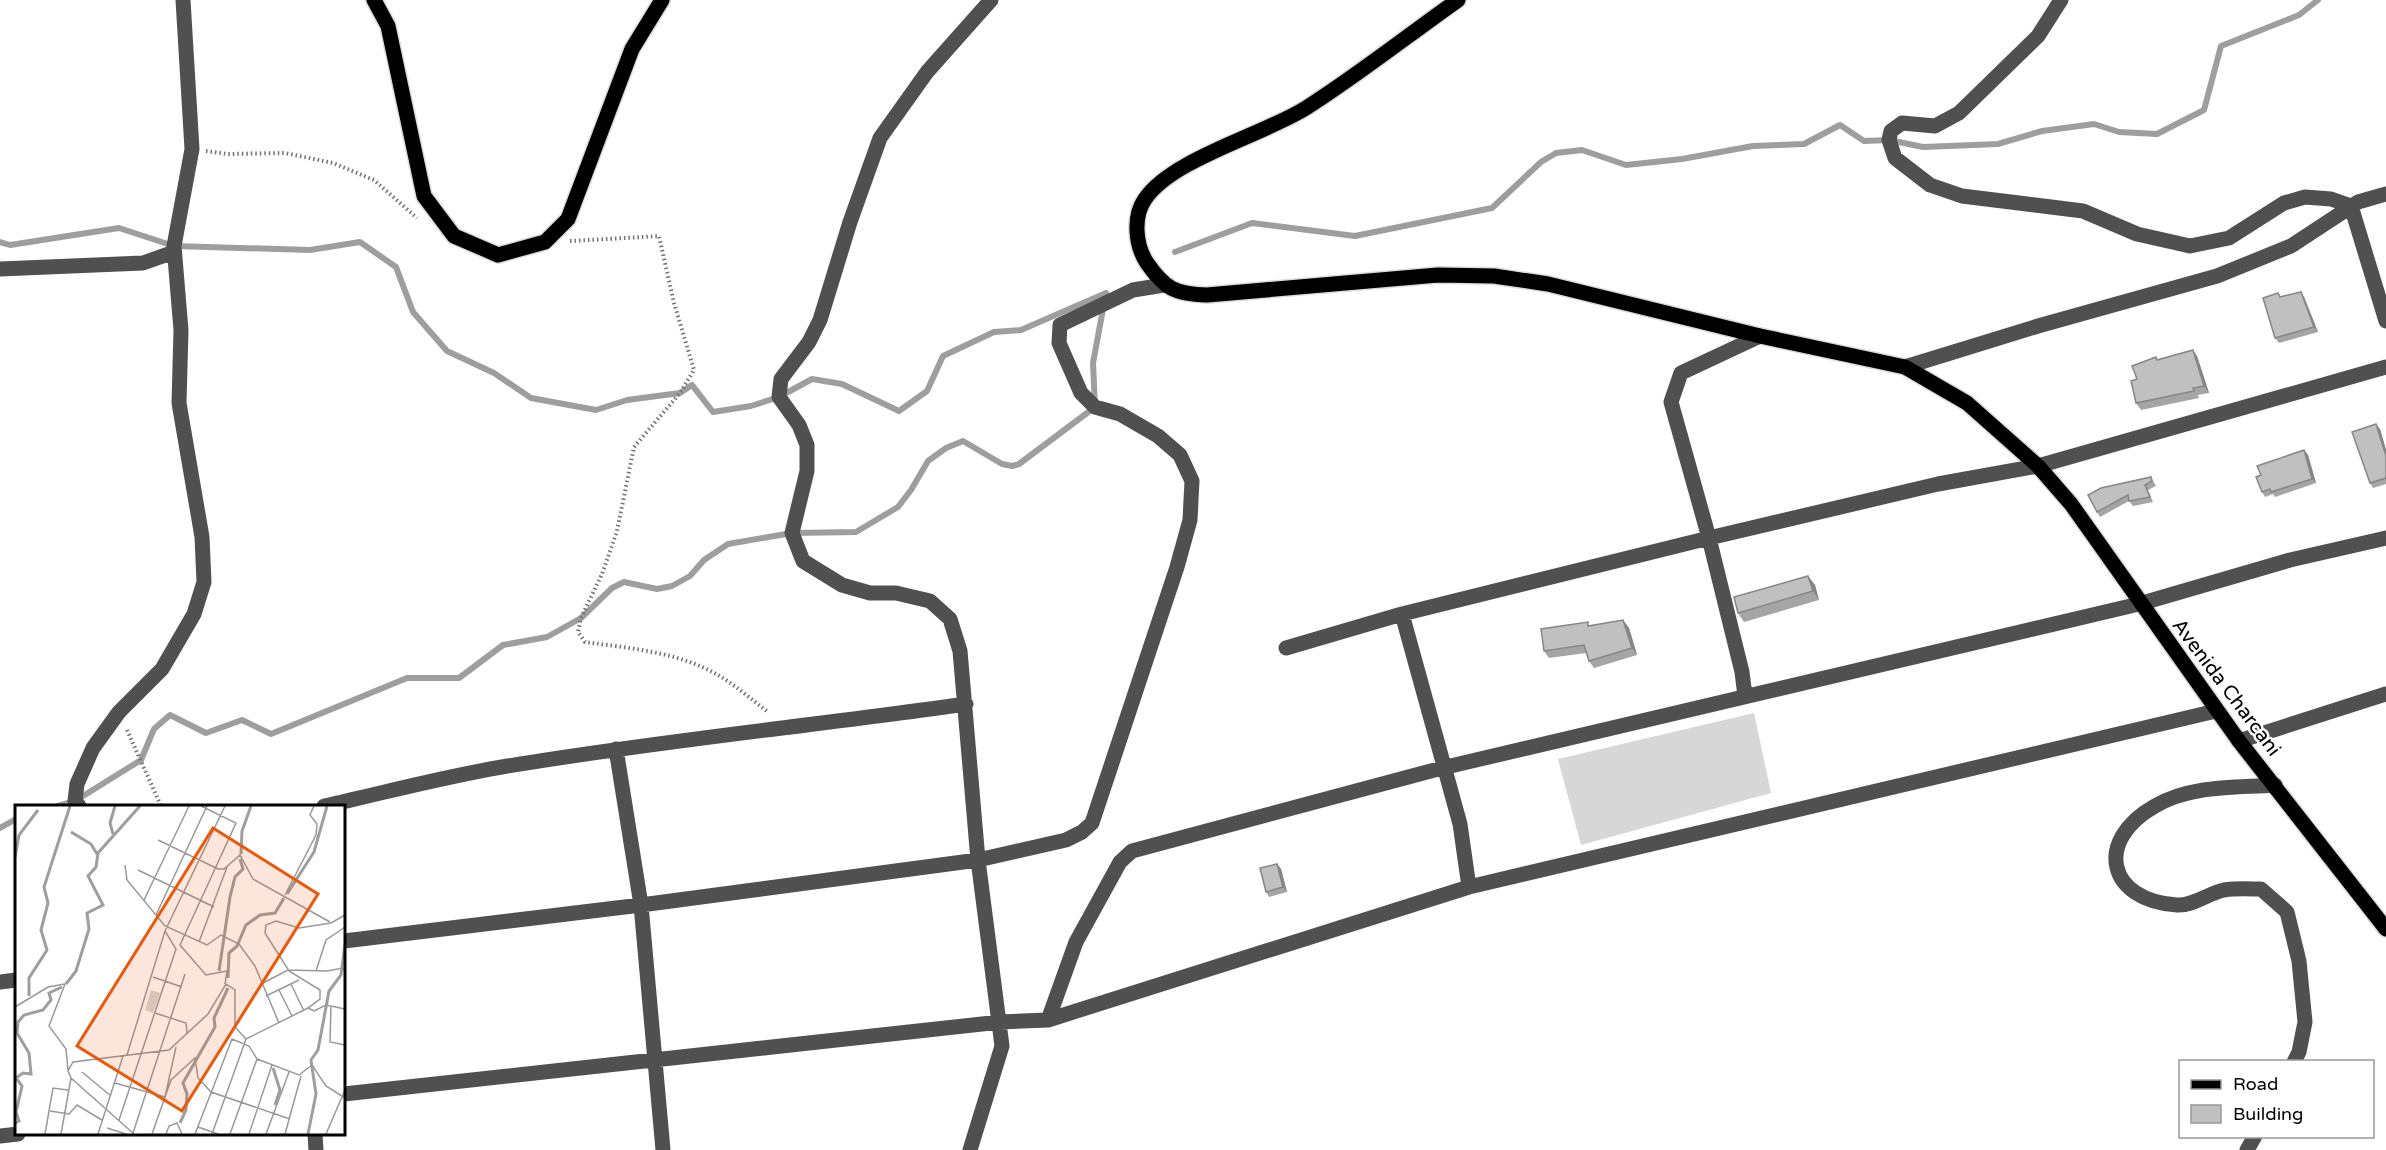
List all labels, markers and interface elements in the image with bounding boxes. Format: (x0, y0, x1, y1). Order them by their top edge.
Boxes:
street label: Avenida Charcani (2167, 614, 2286, 761)
inset map (15, 805, 345, 1135)
legend (2179, 1060, 2374, 1138)
text: Road (2233, 1073, 2278, 1095)
text: Building (2233, 1103, 2303, 1125)

